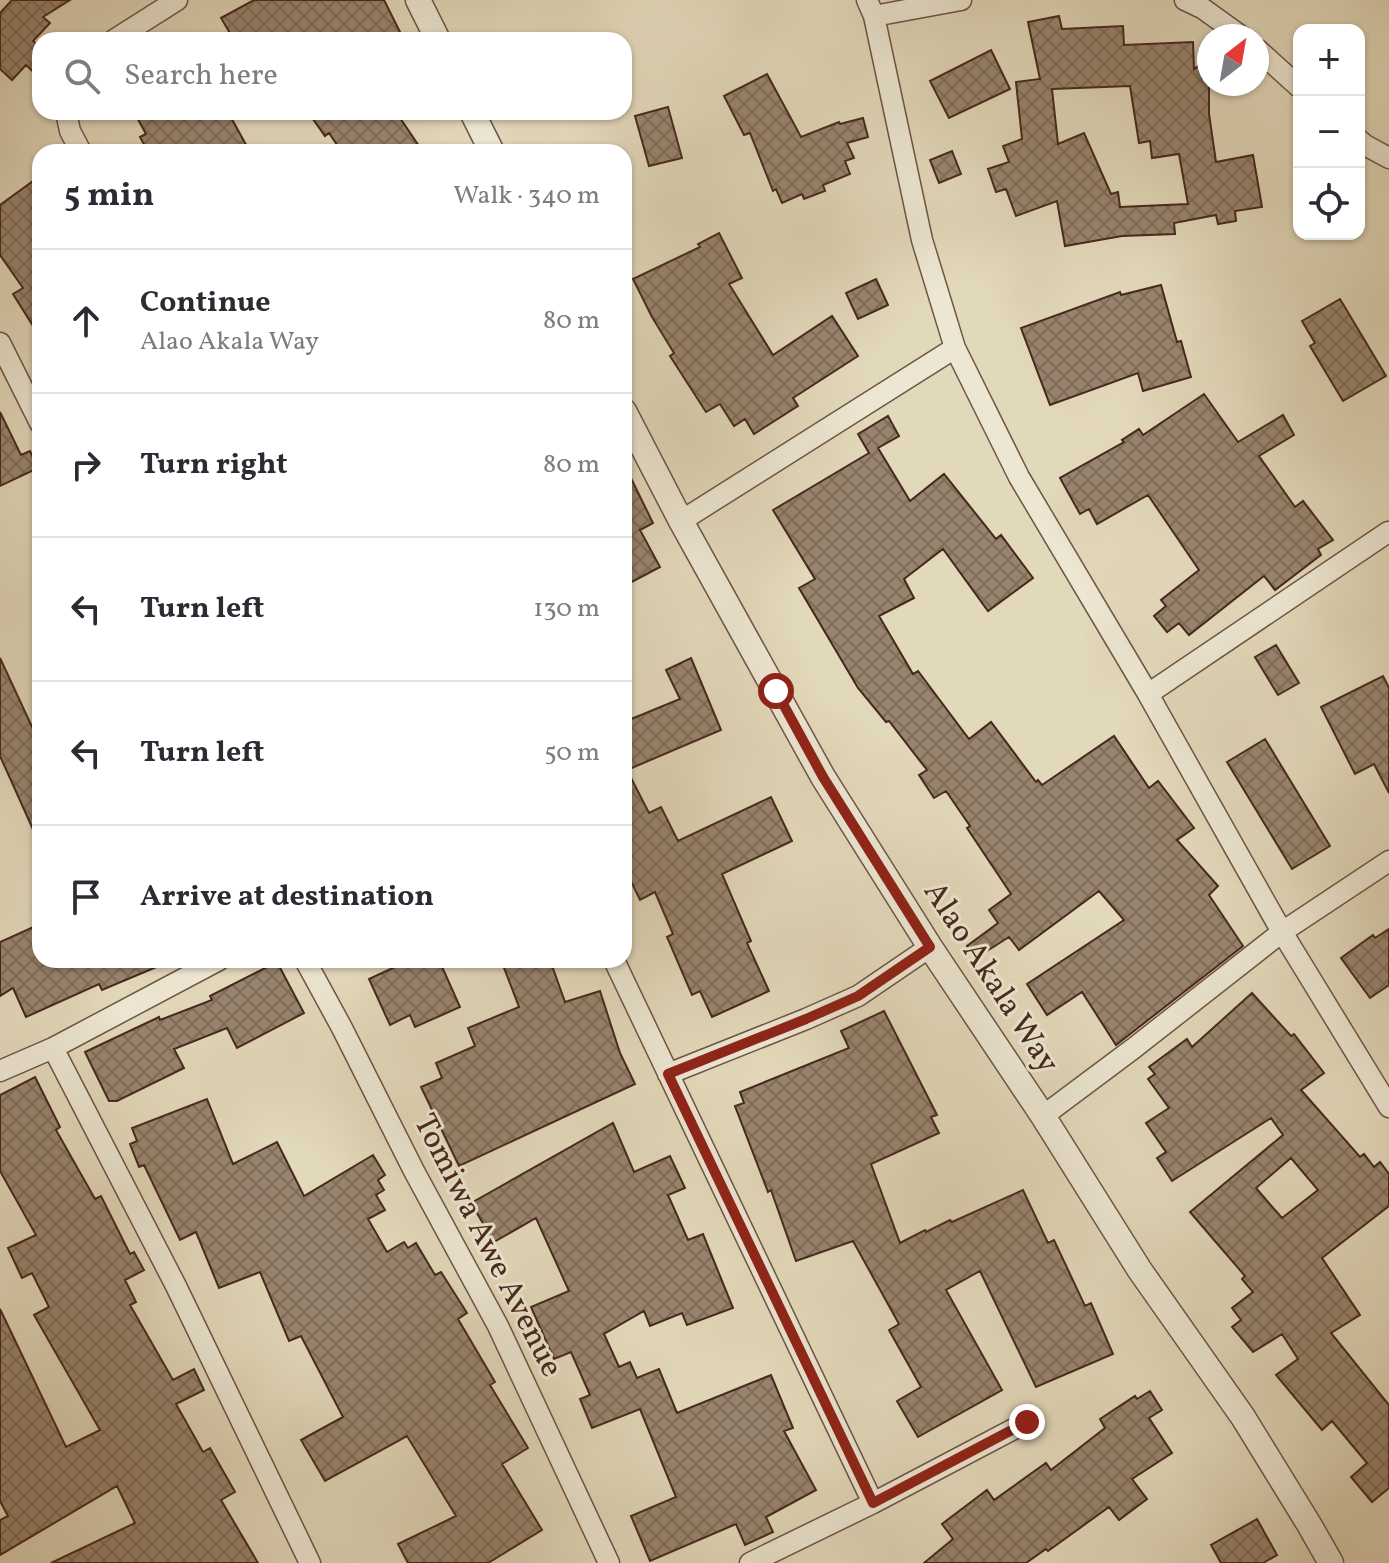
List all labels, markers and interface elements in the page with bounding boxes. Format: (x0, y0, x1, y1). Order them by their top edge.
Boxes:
north arrow (1197, 24, 1269, 96)
map controls (1293, 24, 1365, 240)
button: + (1293, 24, 1365, 96)
search box (32, 32, 632, 120)
icon: search (60, 54, 104, 98)
text: Search here (124, 55, 278, 97)
button: − (1293, 96, 1365, 168)
button: locate (1293, 168, 1365, 240)
text: 5 min (64, 173, 154, 220)
text: Walk · 340 m (453, 178, 600, 214)
text: Continue (140, 282, 271, 324)
icon: ahead (64, 299, 108, 343)
text: 80 m (543, 303, 600, 339)
text: Alao Akala Way (140, 324, 319, 360)
icon: right (64, 443, 108, 487)
text: Turn right (140, 444, 288, 486)
text: 80 m (543, 447, 600, 483)
icon: left (64, 587, 108, 631)
text: Turn left (140, 588, 264, 630)
text: 130 m (533, 591, 600, 627)
route start (758, 673, 794, 709)
icon: left (64, 731, 108, 775)
text: Turn left (140, 732, 264, 774)
text: 50 m (544, 735, 600, 771)
street label: Alao Akala Way (912, 874, 1068, 1082)
icon: arrive (64, 875, 108, 919)
text: Arrive at destination (140, 876, 434, 918)
street label: Tomiwa Awe Avenue (402, 1107, 572, 1385)
route end (1009, 1404, 1045, 1440)

